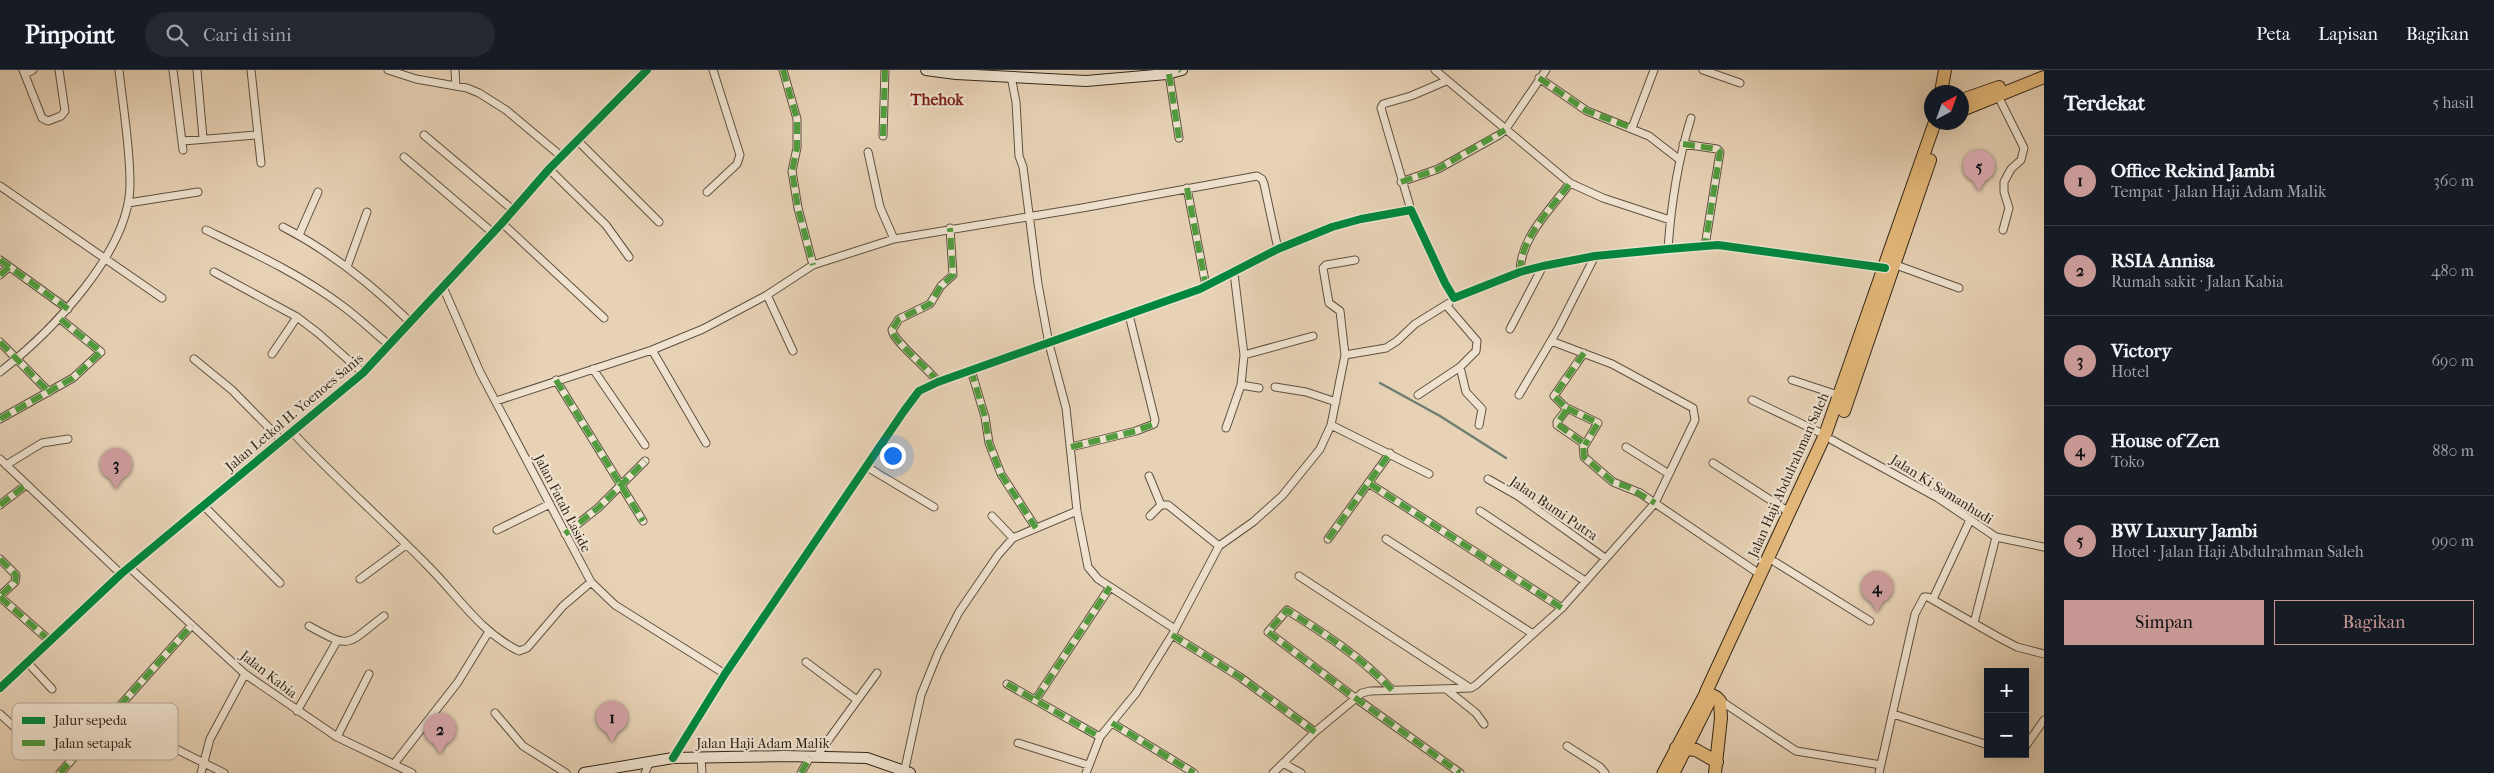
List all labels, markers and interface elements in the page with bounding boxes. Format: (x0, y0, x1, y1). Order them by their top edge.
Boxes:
search box (145, 12, 495, 57)
text: Pinpoint (25, 21, 115, 49)
icon: search (163, 21, 191, 49)
text: Cari di sini (203, 24, 292, 46)
text: Peta (2256, 24, 2290, 45)
text: Lapisan (2318, 24, 2378, 45)
text: Bagikan (2406, 24, 2469, 45)
north arrow (1924, 85, 1969, 130)
district label: Thehok (909, 90, 964, 109)
text: Terdekat (2064, 91, 2145, 115)
text: 5 hasil (2432, 93, 2474, 112)
pin: 5 (1963, 150, 1995, 191)
text: Office Rekind Jambi (2111, 160, 2275, 182)
text: 1 (2077, 171, 2083, 190)
text: 360 m (2433, 171, 2474, 190)
text: Tempat · Jalan Haji Adam Malik (2111, 182, 2326, 201)
text: RSIA Annisa (2111, 250, 2214, 272)
text: 2 (2076, 261, 2084, 280)
text: 480 m (2431, 261, 2474, 280)
text: Rumah sakit · Jalan Kabia (2111, 272, 2284, 291)
text: Victory (2111, 340, 2172, 362)
street label: Jalan Letkol H. Yoenoes Sanis (221, 350, 367, 476)
text: 3 (2077, 351, 2083, 370)
text: 690 m (2431, 351, 2474, 370)
text: Hotel (2111, 362, 2149, 381)
street label: Jalan Haji Abdulrahman Saleh (1744, 390, 1833, 561)
text: House of Zen (2111, 430, 2220, 452)
text: 4 (2075, 441, 2085, 460)
text: 880 m (2432, 441, 2474, 460)
your location (880, 443, 906, 469)
pin: 3 (100, 448, 132, 489)
street label: Jalan Fatah Laside (530, 450, 595, 555)
street label: Jalan Ki Samanhudi (1887, 451, 1996, 528)
text: Toko (2111, 452, 2144, 471)
street label: Jalan Bumi Putra (1506, 472, 1601, 544)
text: BW Luxury Jambi (2111, 520, 2258, 542)
text: 5 (2077, 531, 2083, 550)
text: 990 m (2432, 531, 2474, 550)
text: Hotel · Jalan Haji Abdulrahman Saleh (2111, 542, 2364, 561)
pin: 4 (1861, 571, 1893, 612)
button: Simpan (2064, 600, 2264, 645)
button: Bagikan (2274, 600, 2474, 645)
street label: Jalan Kabia (236, 646, 301, 702)
map controls (1984, 668, 2029, 758)
button: + (1984, 668, 2029, 713)
pin: 1 (596, 701, 628, 742)
legend (12, 703, 178, 760)
text: Jalur sepeda (53, 712, 127, 729)
pin: 2 (424, 713, 456, 754)
button: − (1984, 713, 2029, 758)
text: Jalan setapak (53, 735, 133, 752)
street label: Jalan Haji Adam Malik (695, 735, 831, 752)

